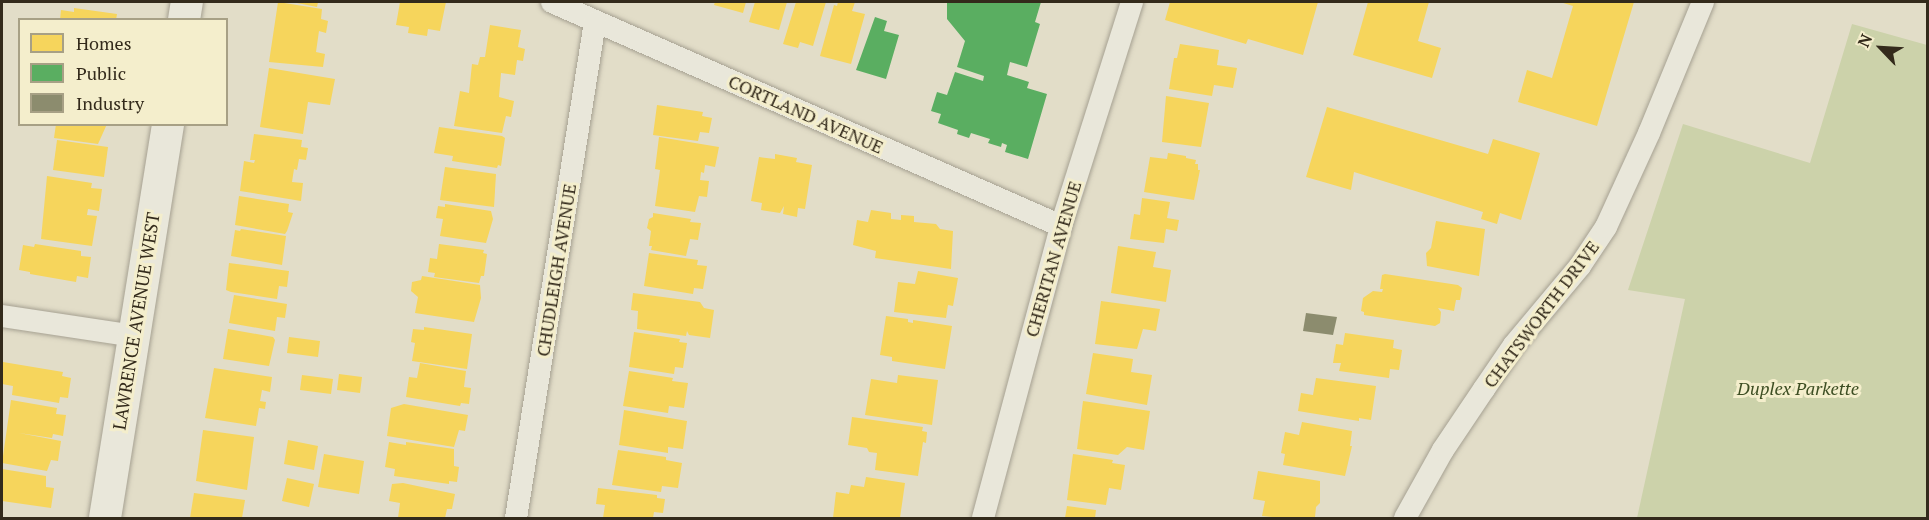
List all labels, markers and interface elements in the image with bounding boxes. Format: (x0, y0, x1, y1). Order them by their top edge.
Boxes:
legend (18, 18, 228, 126)
north arrow (1851, 18, 1911, 78)
text: N (1852, 30, 1877, 51)
text: Homes (76, 31, 131, 55)
text: Public (76, 61, 126, 85)
street label: CORTLAND AVENUE (725, 70, 887, 158)
text: Industry (76, 91, 144, 115)
street label: CHERITAN AVENUE (1020, 178, 1086, 340)
street label: CHUDLEIGH AVENUE (532, 182, 580, 358)
street label: LAWRENCE AVENUE WEST (108, 210, 164, 432)
street label: CHATSWORTH DRIVE (1479, 236, 1603, 392)
park label: Duplex Parkette (1737, 377, 1859, 399)

